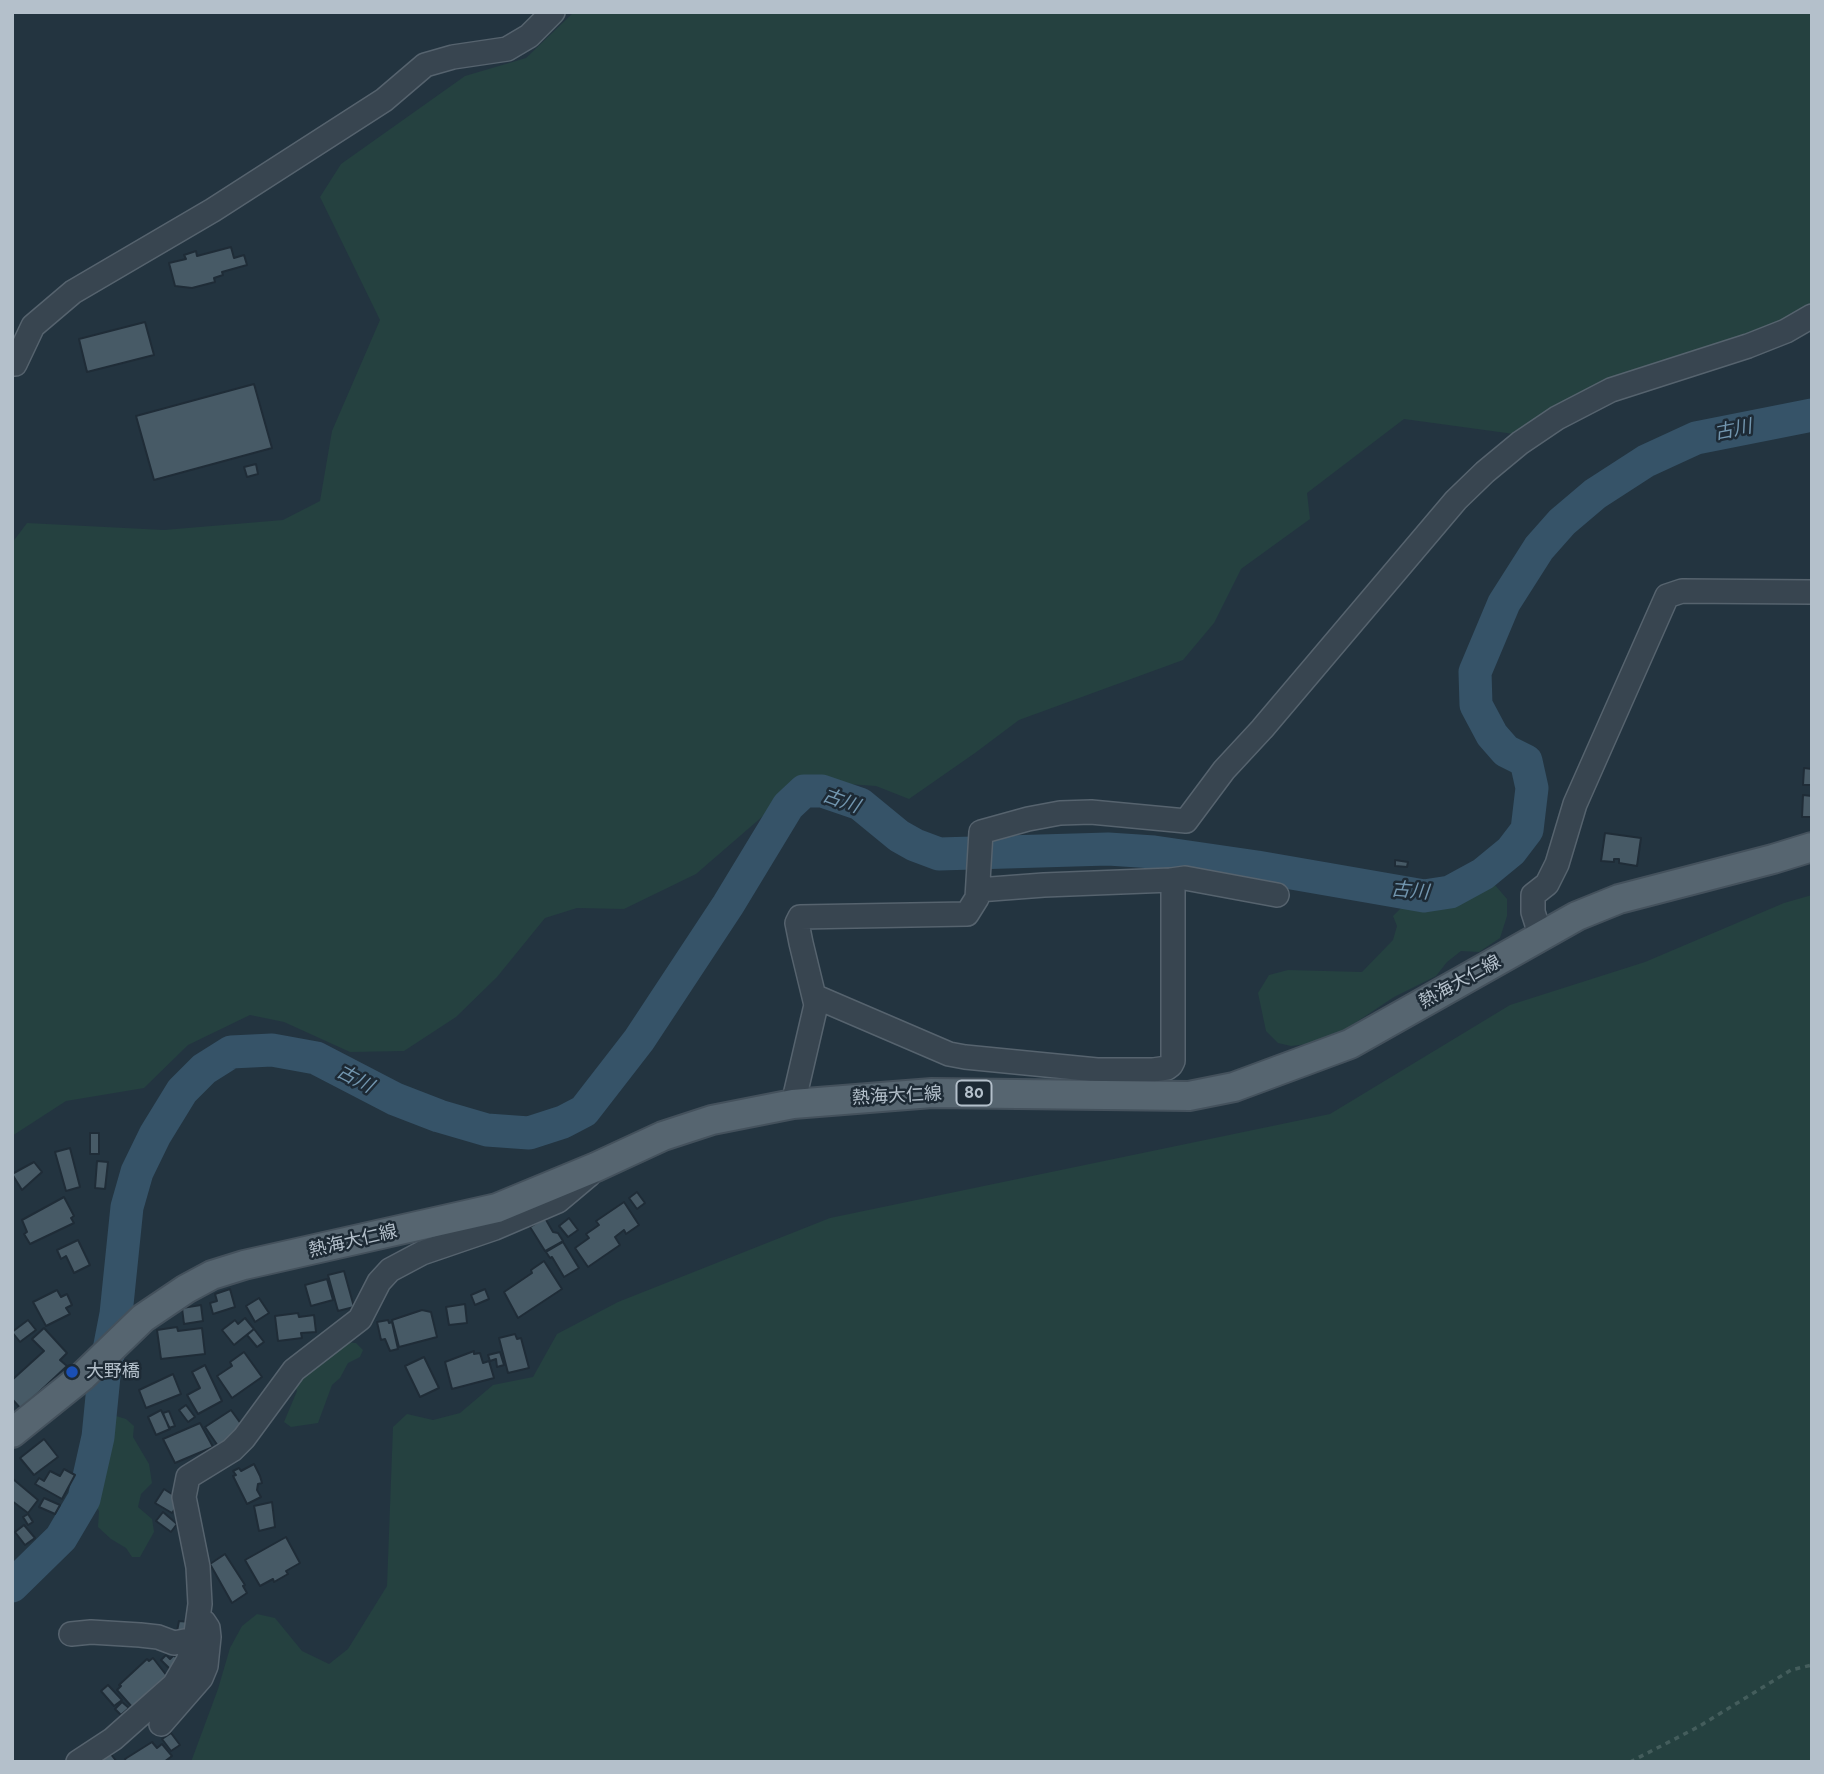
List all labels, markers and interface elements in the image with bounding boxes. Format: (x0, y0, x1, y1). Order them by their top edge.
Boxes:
water label: 古川 (1712, 415, 1754, 445)
water label: 古川 (819, 784, 863, 818)
water label: 古川 (1390, 878, 1430, 904)
street label: 熱海大仁線 (1415, 951, 1505, 1013)
water label: 古川 (333, 1060, 377, 1098)
road number: 80 (956, 1080, 992, 1106)
street label: 熱海大仁線 (851, 1083, 943, 1109)
street label: 熱海大仁線 (307, 1220, 399, 1262)
place label: 大野橋 (86, 1361, 140, 1383)
marker: 大野橋 (64, 1364, 80, 1380)

